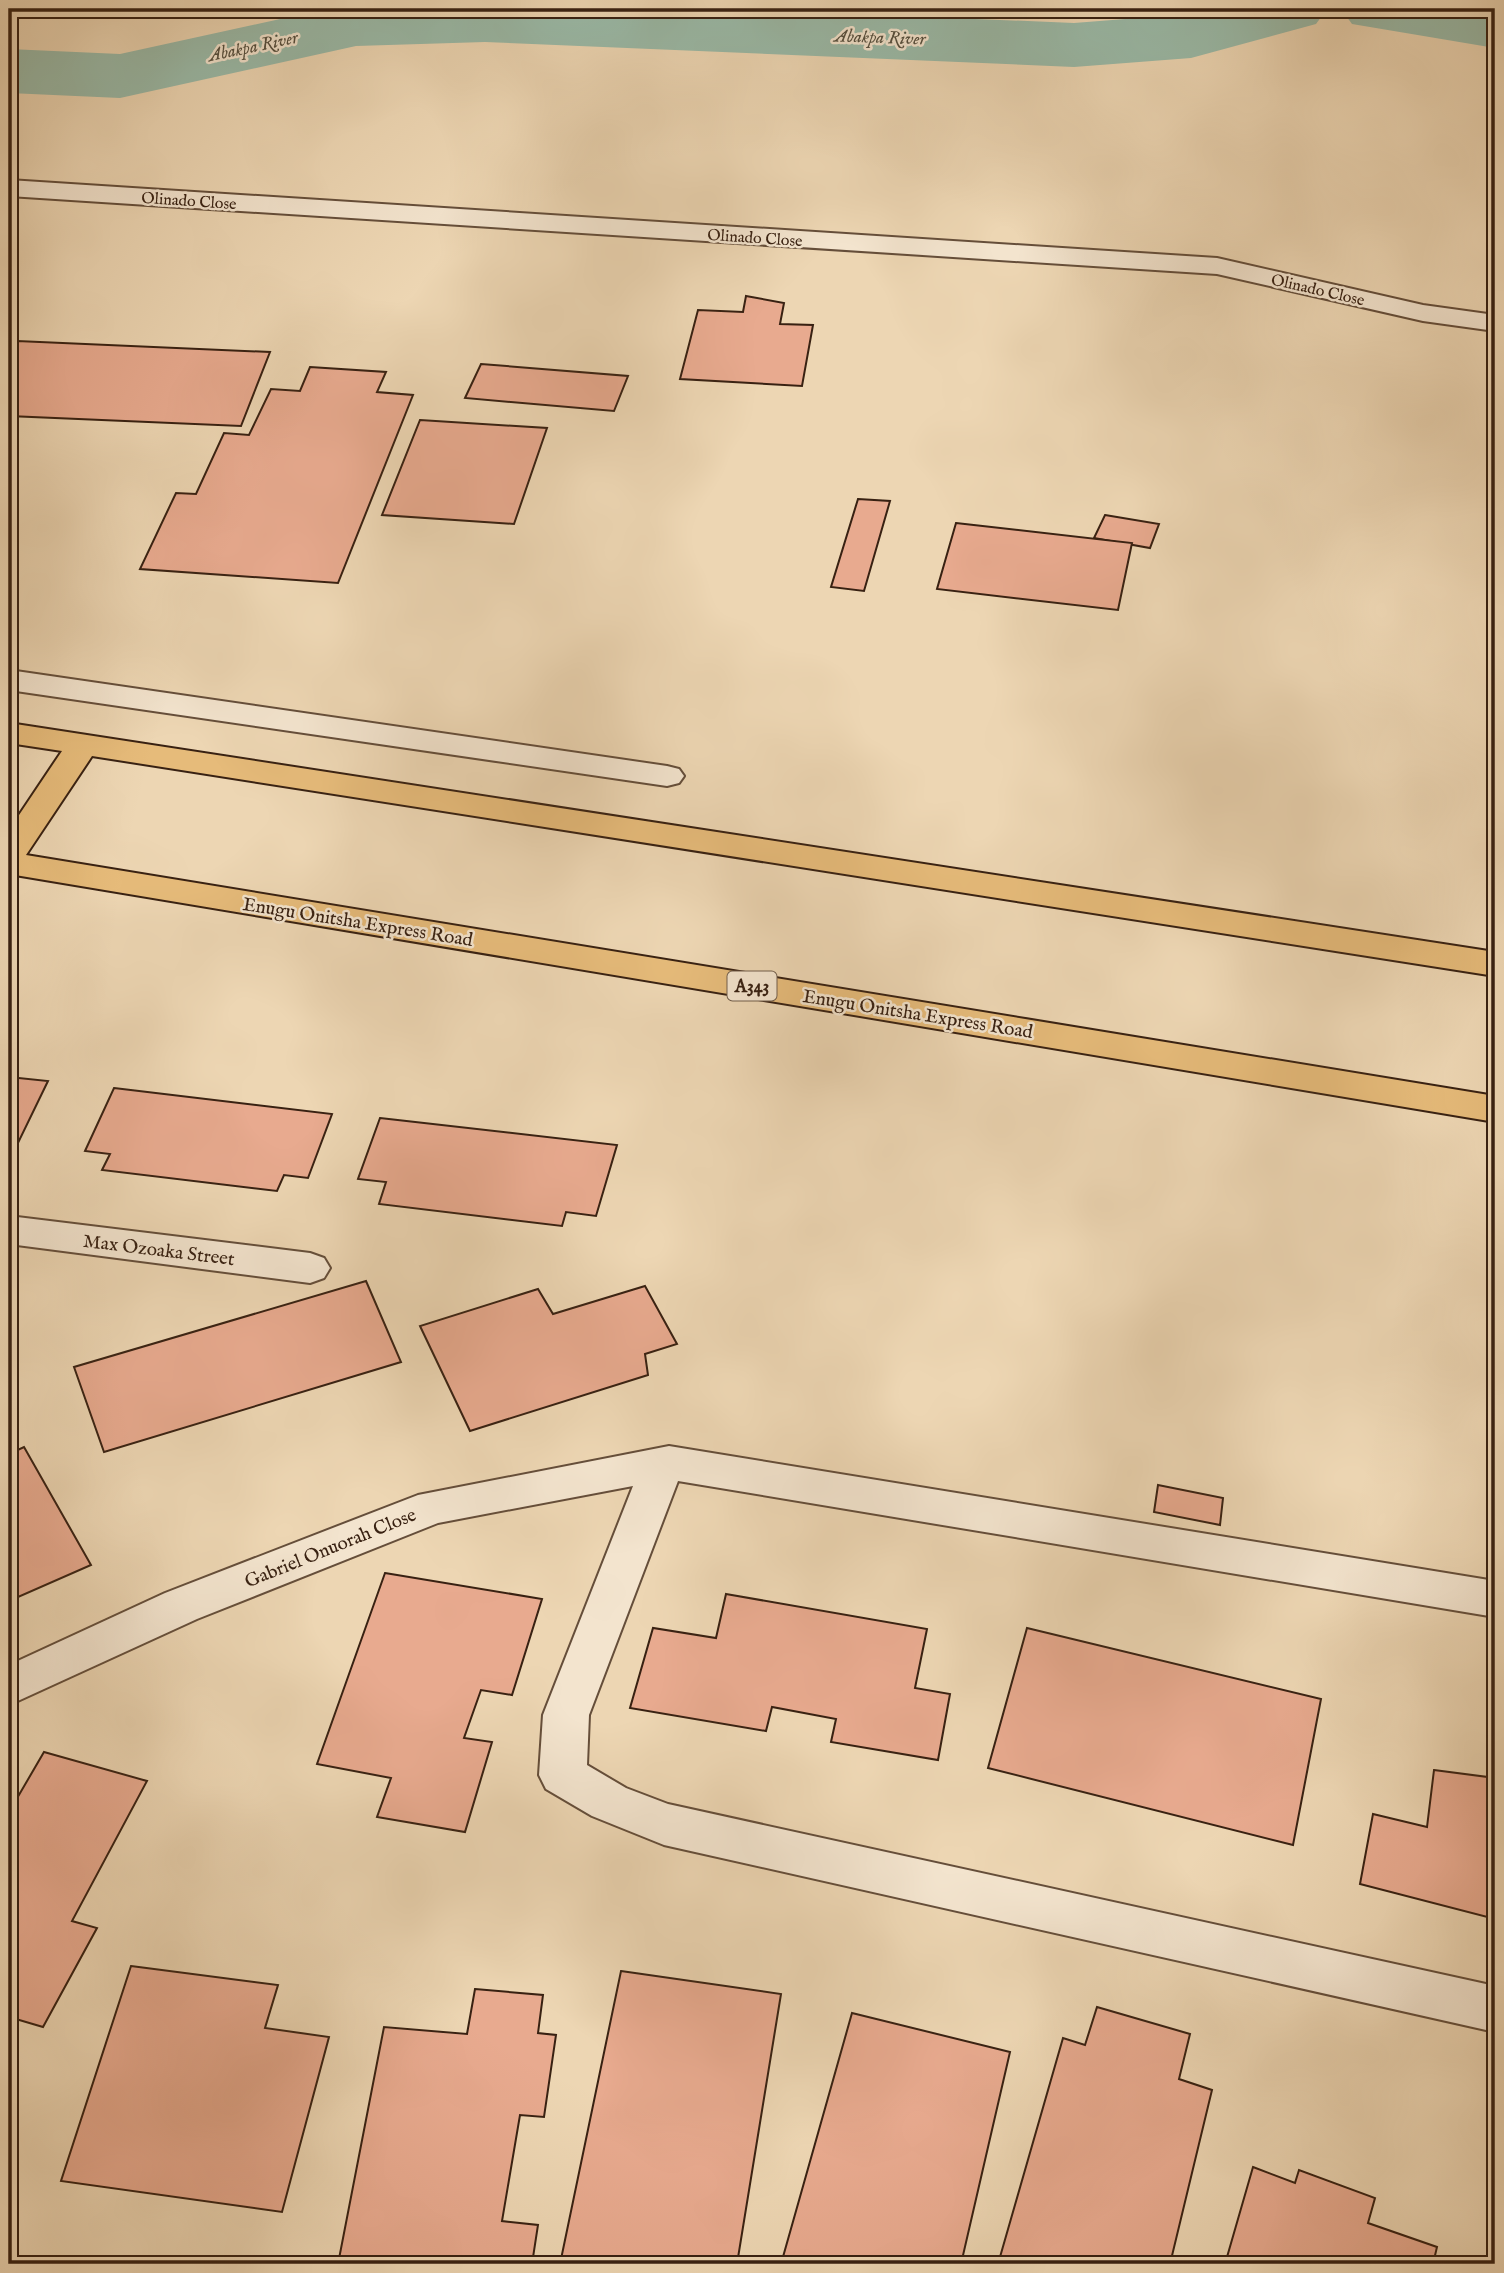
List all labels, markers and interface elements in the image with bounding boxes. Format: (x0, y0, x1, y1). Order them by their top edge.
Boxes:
water label: Abakpa River (832, 25, 927, 52)
water label: Abakpa River (204, 27, 301, 69)
street label: Olinado Close (141, 189, 237, 215)
street label: Olinado Close (707, 226, 803, 252)
street label: Olinado Close (1269, 270, 1366, 311)
street label: Enugu Onitsha Express Road (241, 893, 475, 953)
road number: A343 (728, 972, 776, 1001)
street label: Enugu Onitsha Express Road (801, 985, 1035, 1045)
street label: Max Ozoaka Street (82, 1230, 236, 1272)
street label: Gabriel Onuorah Close (241, 1503, 420, 1594)

